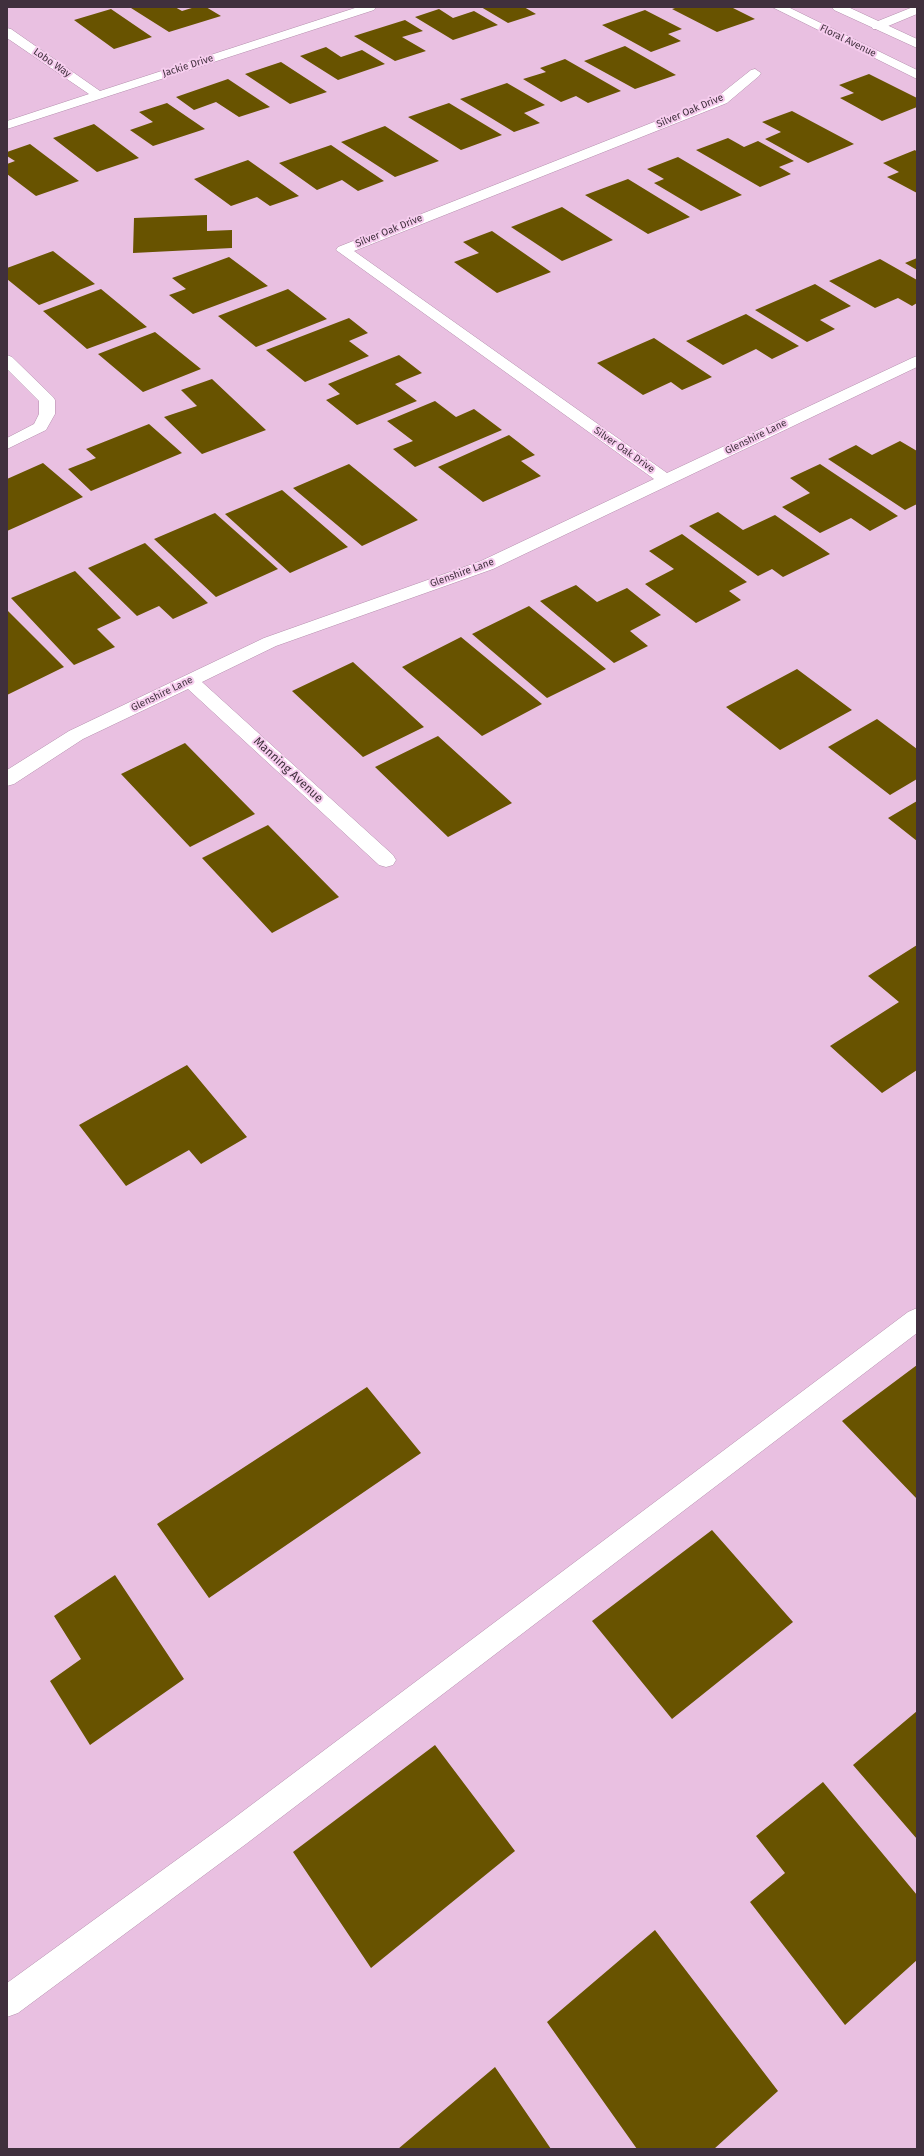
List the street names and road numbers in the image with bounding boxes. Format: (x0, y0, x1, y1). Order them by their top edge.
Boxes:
street label: Floral Avenue (818, 22, 878, 60)
street label: Lobo Way (31, 46, 73, 80)
street label: Jackie Drive (161, 52, 215, 80)
street label: Silver Oak Drive (655, 92, 725, 130)
street label: Silver Oak Drive (354, 212, 424, 250)
street label: Glenshire Lane (723, 417, 789, 457)
street label: Silver Oak Drive (591, 425, 657, 475)
street label: Glenshire Lane (428, 556, 496, 590)
street label: Glenshire Lane (129, 674, 195, 714)
street label: Manning Avenue (250, 734, 326, 806)

